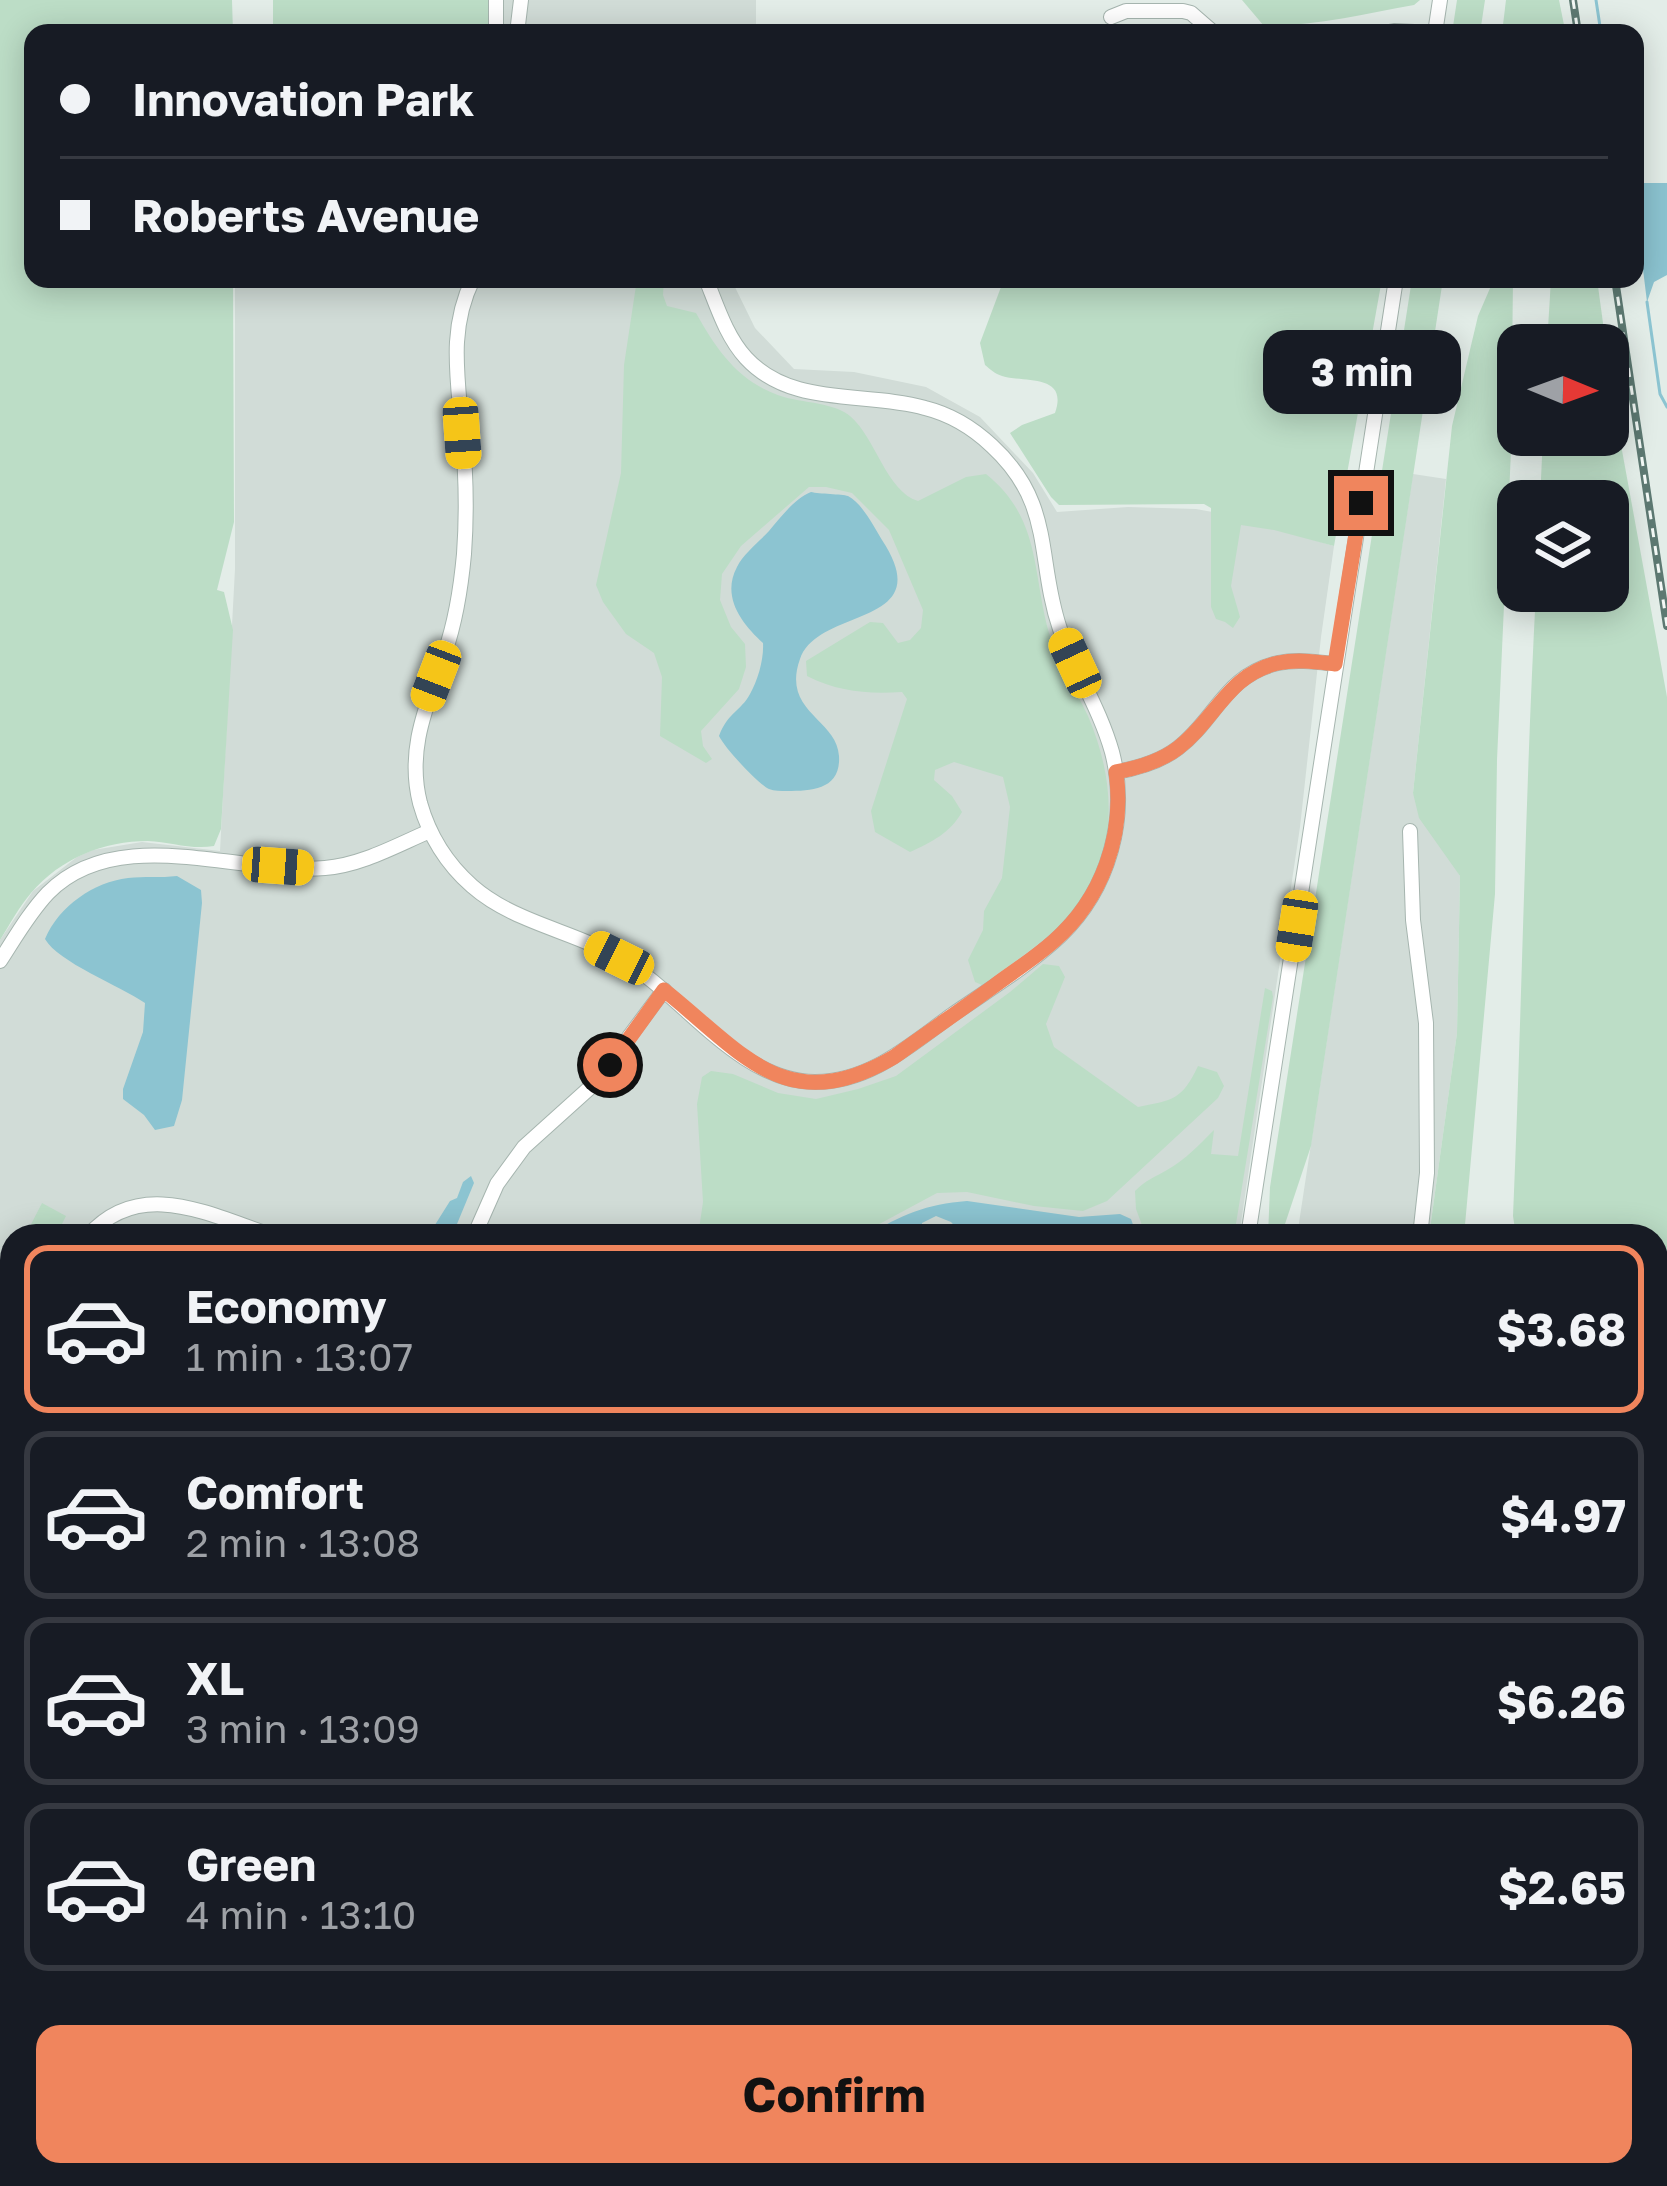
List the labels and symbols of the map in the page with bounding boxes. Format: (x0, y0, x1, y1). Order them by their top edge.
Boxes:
north arrow (1497, 324, 1629, 456)
callout: 3 min (1262, 329, 1460, 413)
car (442, 396, 482, 470)
route end (1334, 476, 1388, 530)
car (1043, 623, 1107, 703)
car (406, 636, 466, 716)
car (241, 846, 315, 886)
car (1274, 888, 1320, 964)
car (579, 926, 659, 990)
route start (583, 1038, 637, 1092)

